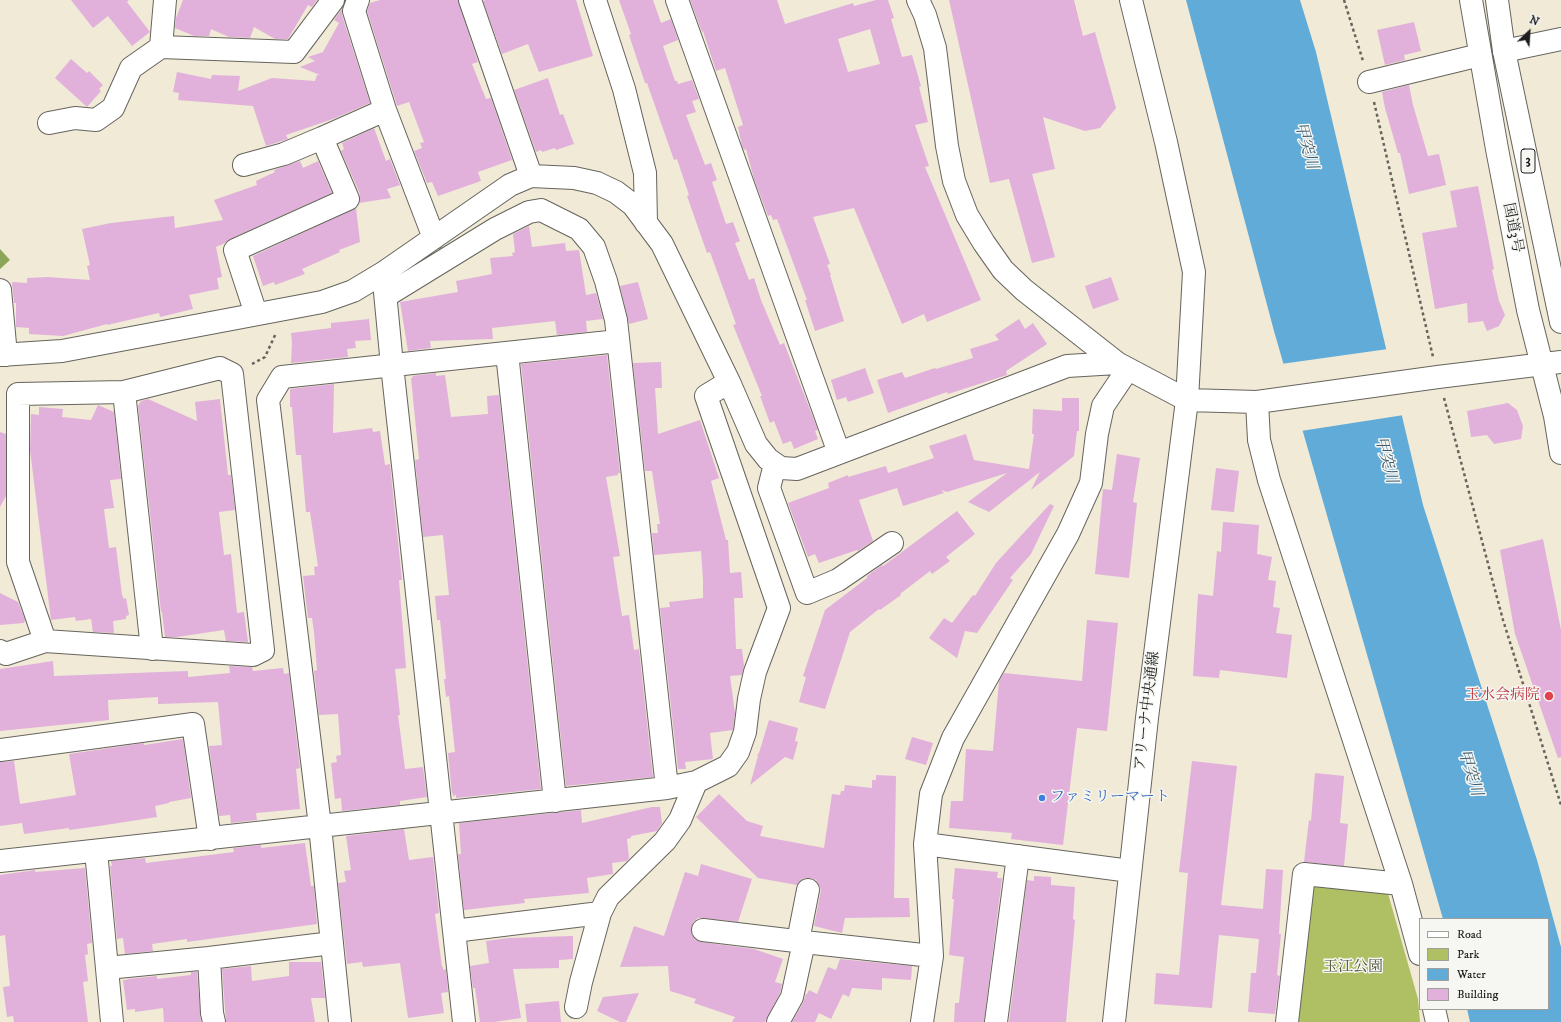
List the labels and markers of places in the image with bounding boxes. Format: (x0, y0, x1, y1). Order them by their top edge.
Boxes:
place label: 玉水会病院 (1465, 687, 1540, 705)
marker: 玉水会病院 (1543, 690, 1555, 702)
place label: ファミリーマート (1050, 789, 1170, 807)
marker: ファミリーマート (1037, 793, 1047, 803)

